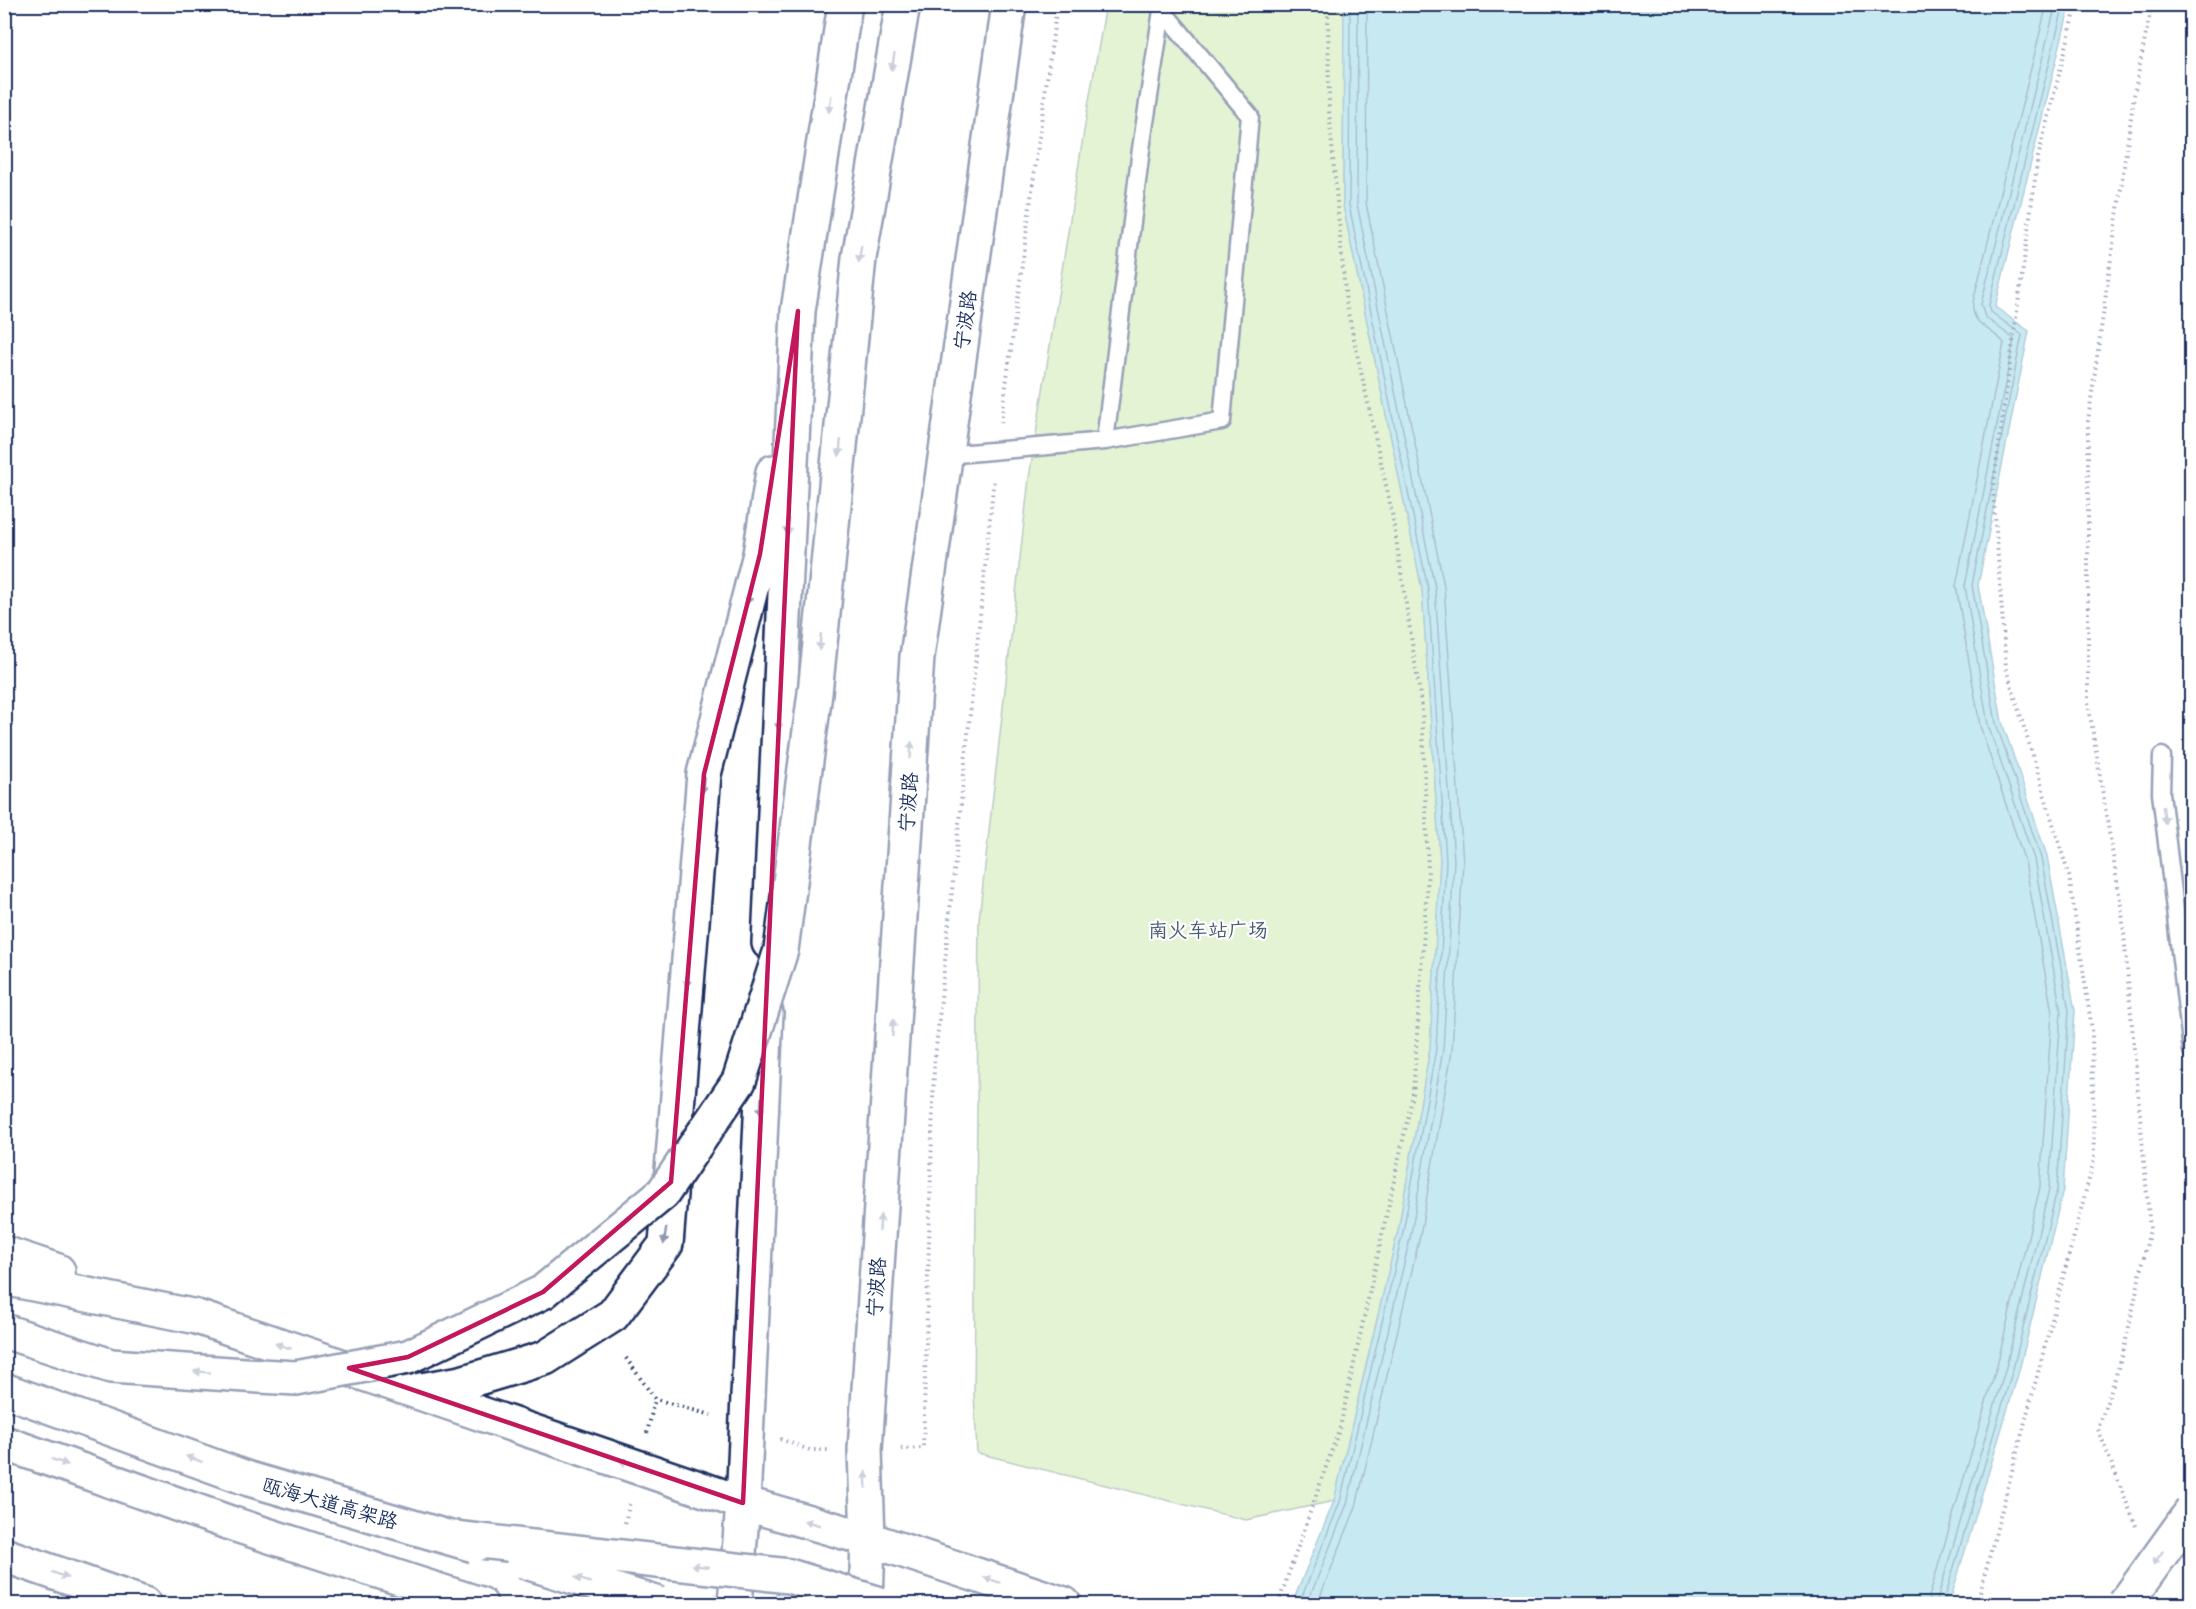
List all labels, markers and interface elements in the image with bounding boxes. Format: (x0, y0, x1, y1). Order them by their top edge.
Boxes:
one-way arrow (888, 53, 897, 72)
one-way arrow (825, 94, 834, 113)
one-way arrow (855, 245, 864, 264)
street label: 宁波路 (951, 288, 984, 352)
one-way arrow (835, 439, 845, 458)
one-way arrow (784, 518, 793, 537)
one-way arrow (744, 587, 754, 605)
one-way arrow (816, 633, 825, 652)
one-way arrow (775, 713, 784, 732)
one-way arrow (906, 740, 916, 759)
street label: 宁波路 (896, 770, 925, 833)
one-way arrow (698, 776, 708, 795)
one-way arrow (2159, 805, 2168, 824)
park label: 南火车站广场 (1148, 920, 1268, 945)
one-way arrow (682, 970, 692, 989)
one-way arrow (888, 1019, 897, 1038)
one-way arrow (757, 1096, 766, 1115)
one-way arrow (875, 1213, 885, 1232)
one-way arrow (661, 1227, 670, 1246)
street label: 宁波路 (864, 1255, 893, 1318)
one-way arrow (274, 1341, 292, 1350)
one-way arrow (192, 1367, 211, 1377)
one-way arrow (184, 1454, 202, 1464)
one-way arrow (618, 1457, 636, 1467)
one-way arrow (51, 1458, 69, 1468)
one-way arrow (862, 1471, 871, 1490)
street label: 瓯海大道高架路 (259, 1474, 401, 1537)
one-way arrow (803, 1518, 821, 1527)
one-way arrow (2152, 1549, 2164, 1565)
one-way arrow (691, 1562, 710, 1571)
one-way arrow (51, 1570, 69, 1580)
one-way arrow (574, 1575, 592, 1584)
one-way arrow (983, 1575, 1001, 1584)

